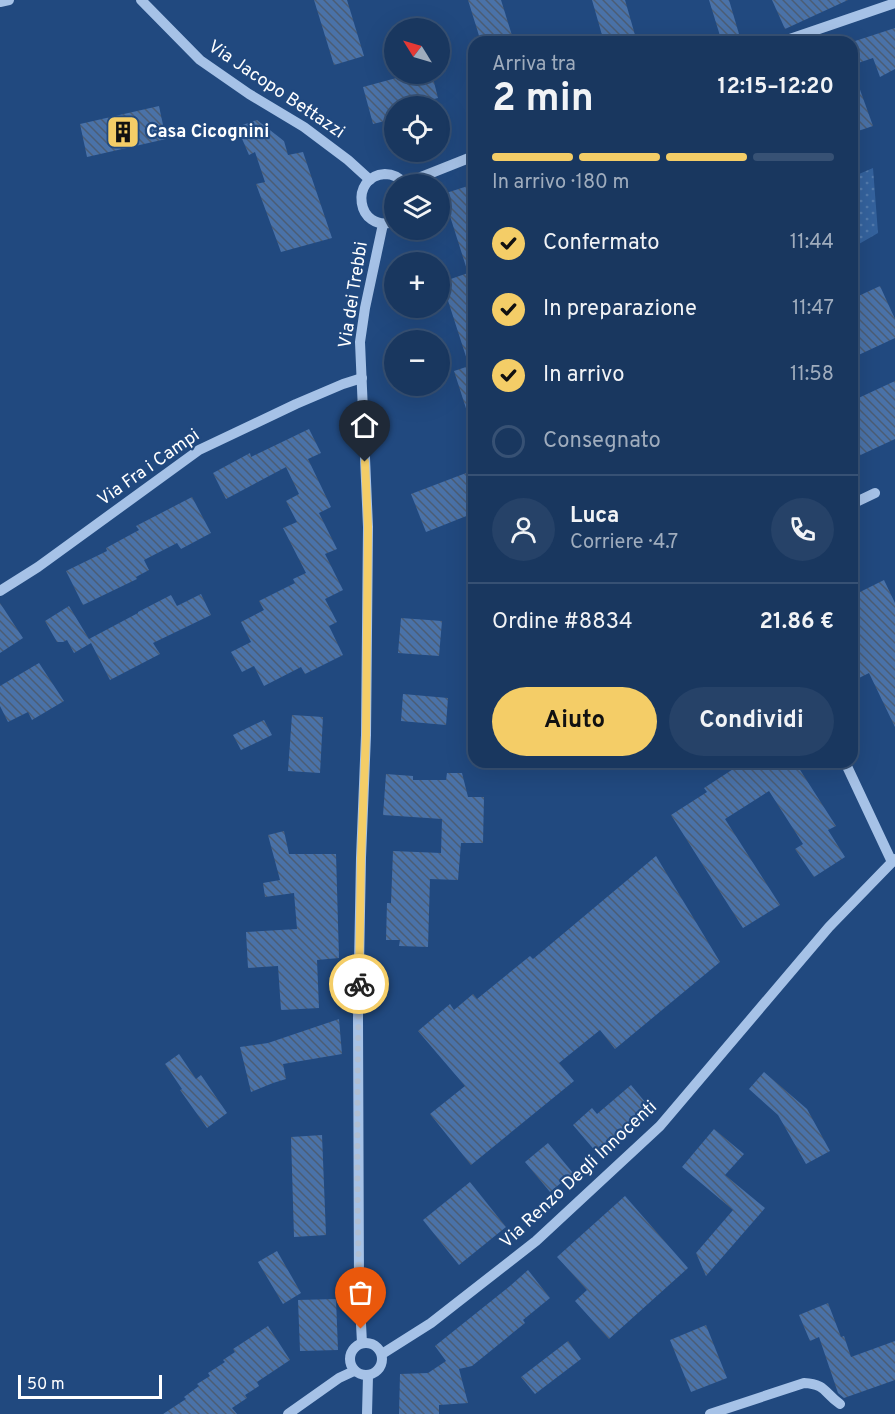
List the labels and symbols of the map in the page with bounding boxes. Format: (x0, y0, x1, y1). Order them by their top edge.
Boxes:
north arrow (384, 18, 450, 84)
street label: Via Jacopo Bettazzi (203, 36, 349, 144)
building icon: Casa Cicognini (105, 114, 141, 150)
place label: Casa Cicognini (146, 121, 269, 144)
street label: Via dei Trebbi (334, 240, 374, 350)
pin (339, 400, 390, 462)
street label: Via Fra i Campi (93, 424, 205, 512)
courier (329, 954, 389, 1014)
street label: Via Renzo Degli Innocenti (496, 1096, 662, 1254)
pin (335, 1267, 386, 1329)
scale bar (18, 1372, 162, 1400)

